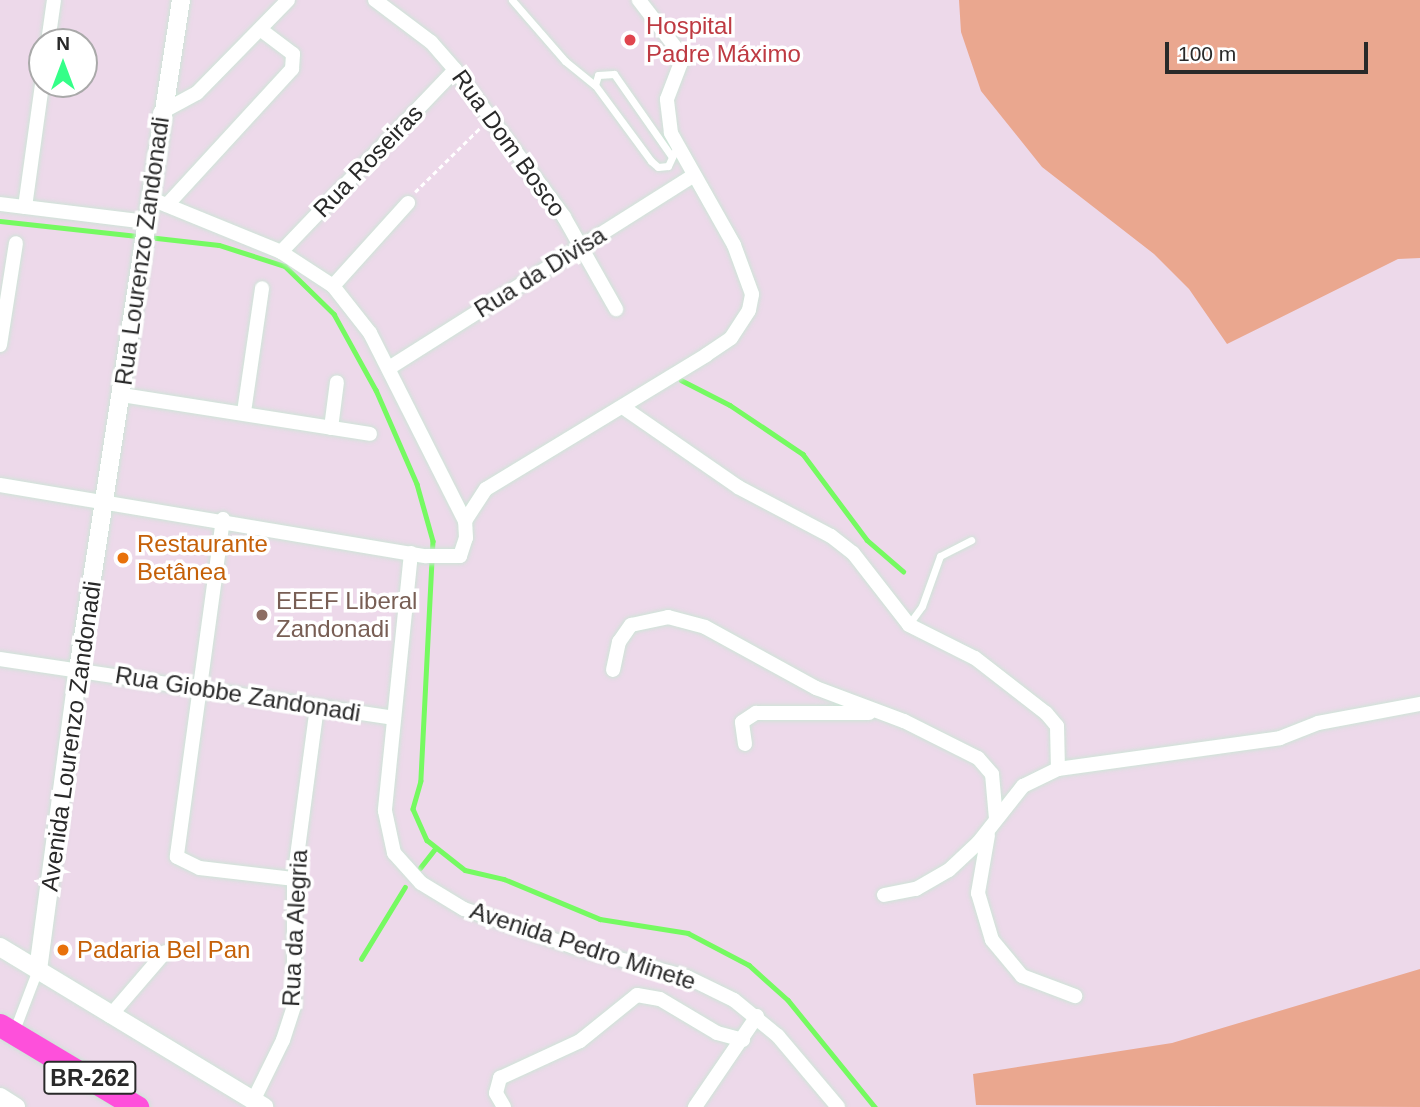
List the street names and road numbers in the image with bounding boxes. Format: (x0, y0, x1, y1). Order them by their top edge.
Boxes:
street label: Rua Dom Bosco (446, 64, 572, 222)
street label: Rua Roseiras (307, 99, 429, 223)
street label: Rua Lourenzo Zandonadi (109, 115, 175, 387)
street label: Rua da Divisa (469, 220, 611, 324)
street label: Avenida Lourenzo Zandonadi (35, 579, 107, 893)
street label: Rua Giobbe Zandonadi (113, 660, 363, 728)
street label: Rua da Alegria (276, 848, 314, 1008)
street label: Avenida Pedro Minete (466, 896, 700, 996)
road number: BR-262 (43, 1058, 137, 1098)

